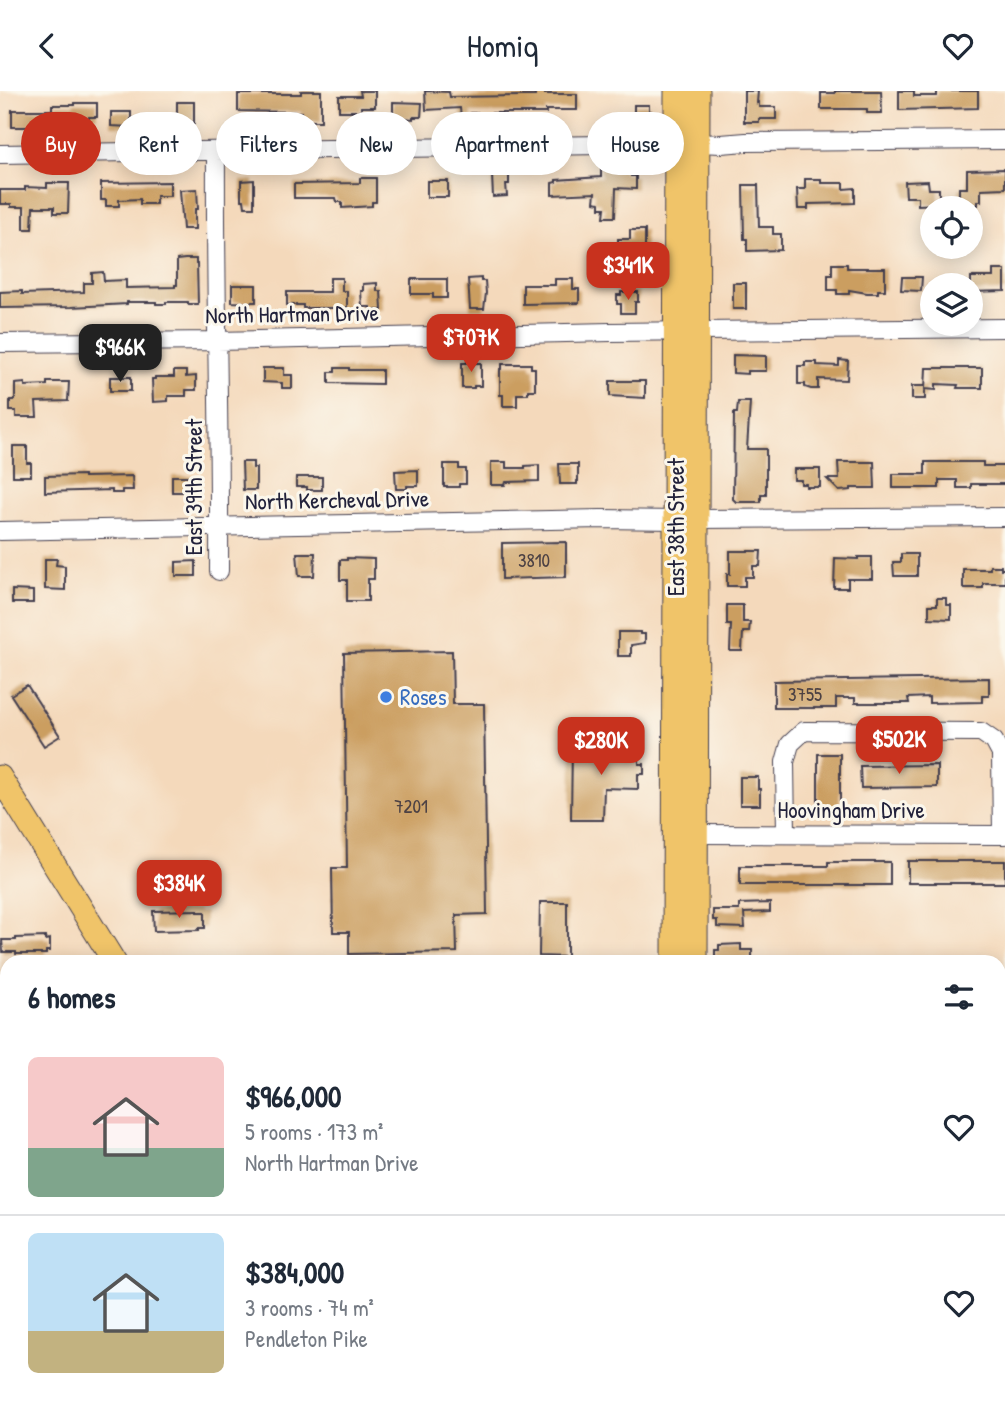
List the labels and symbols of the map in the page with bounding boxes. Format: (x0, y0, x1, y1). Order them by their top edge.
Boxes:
pin: $341K (579, 243, 677, 302)
street label: North Hartman Drive (205, 296, 379, 331)
pin: $707K (422, 315, 520, 374)
pin: $966K (71, 324, 169, 384)
street label: East 39th Street (178, 418, 209, 555)
street label: East 38th Street (660, 457, 691, 596)
street label: North Kercheval Drive (245, 482, 429, 517)
house number: 3810 (518, 547, 550, 573)
place label: Roses (400, 681, 447, 712)
house number: 3755 (788, 681, 822, 707)
marker: Roses (378, 689, 394, 705)
pin: $280K (552, 717, 650, 777)
pin: $502K (850, 717, 948, 776)
house number: 7201 (394, 793, 428, 819)
street label: Hoovingham Drive (777, 794, 925, 825)
pin: $384K (130, 861, 228, 920)

